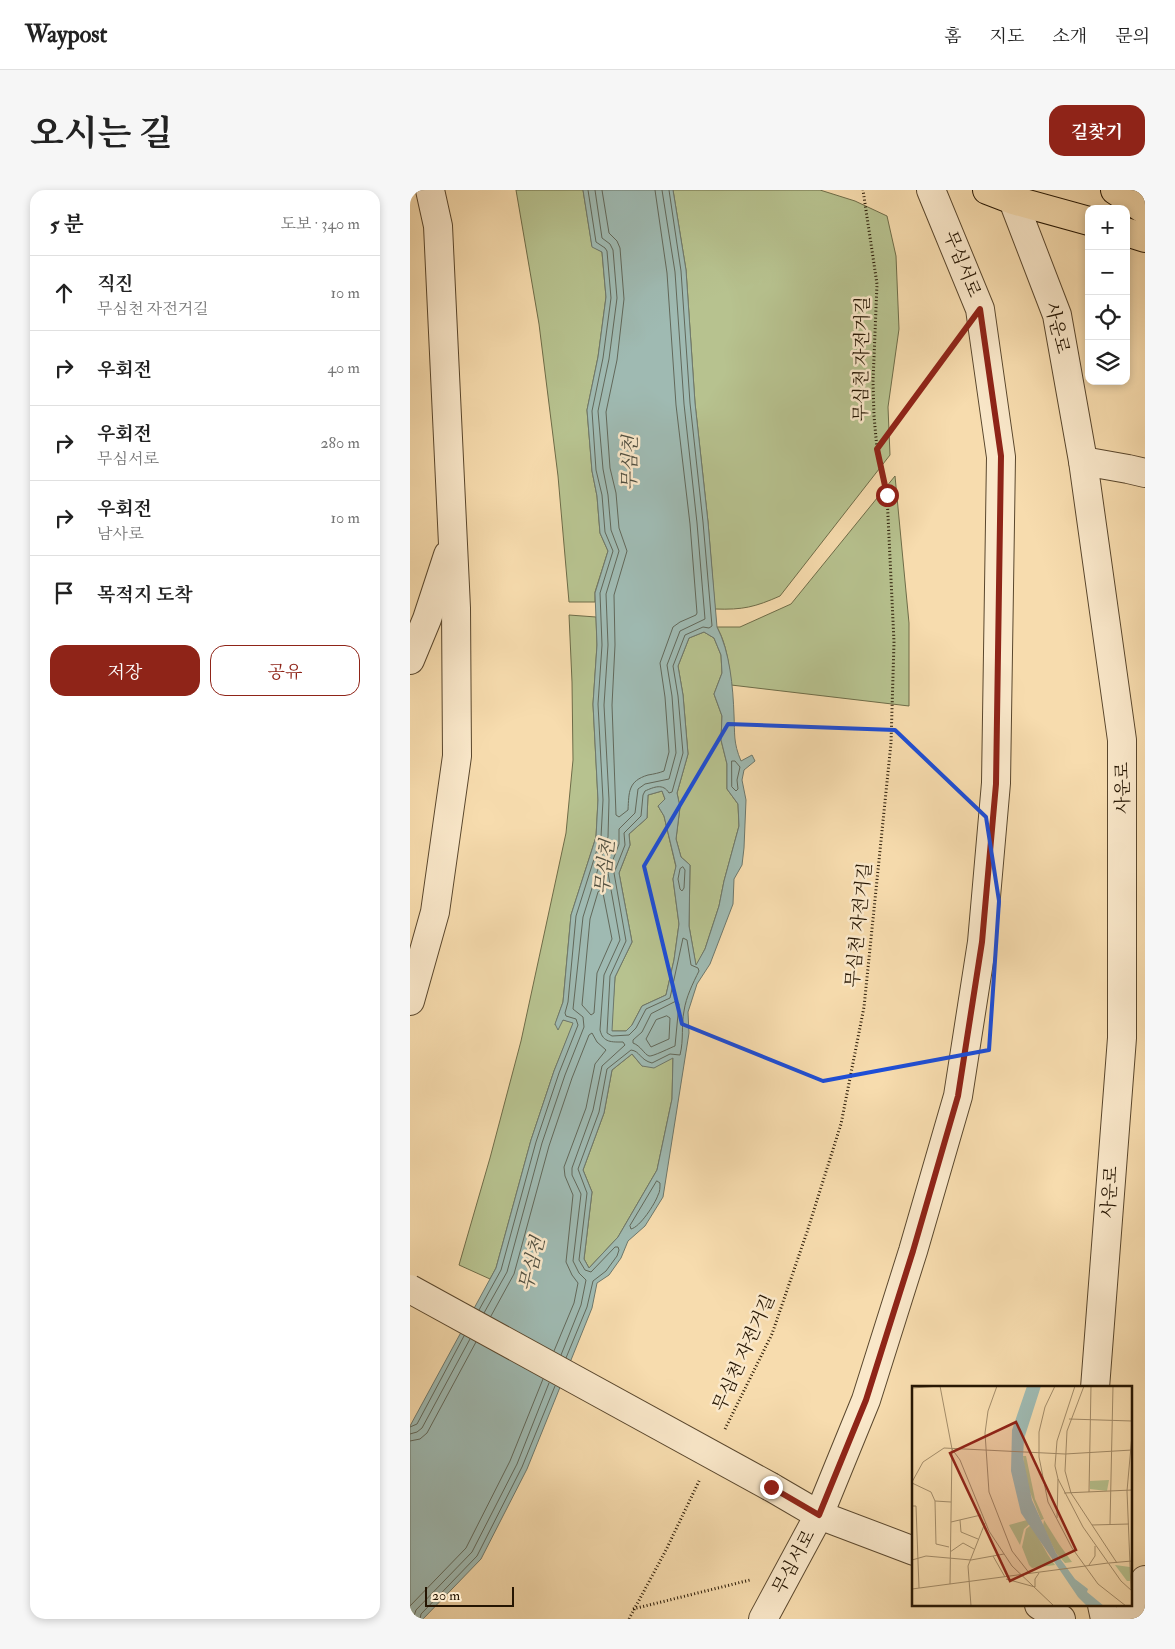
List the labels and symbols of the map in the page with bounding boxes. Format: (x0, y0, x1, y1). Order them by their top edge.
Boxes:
street label: 무심서로 (938, 227, 986, 301)
street label: 무심천 자전거길 (849, 296, 875, 422)
street label: 사운로 (1040, 300, 1074, 356)
water label: 무심천 (618, 434, 643, 491)
route start (876, 484, 899, 507)
street label: 사운로 (1111, 762, 1135, 814)
water label: 무심천 (590, 837, 620, 896)
street label: 무심천 자전거길 (841, 861, 877, 989)
street label: 사운로 (1097, 1165, 1123, 1219)
water label: 무심천 (514, 1233, 551, 1294)
street label: 무심천 자전거길 (708, 1291, 780, 1415)
inset map (912, 1386, 1132, 1606)
route end (760, 1476, 783, 1499)
street label: 무심서로 (768, 1526, 820, 1598)
scale bar (425, 1584, 514, 1607)

